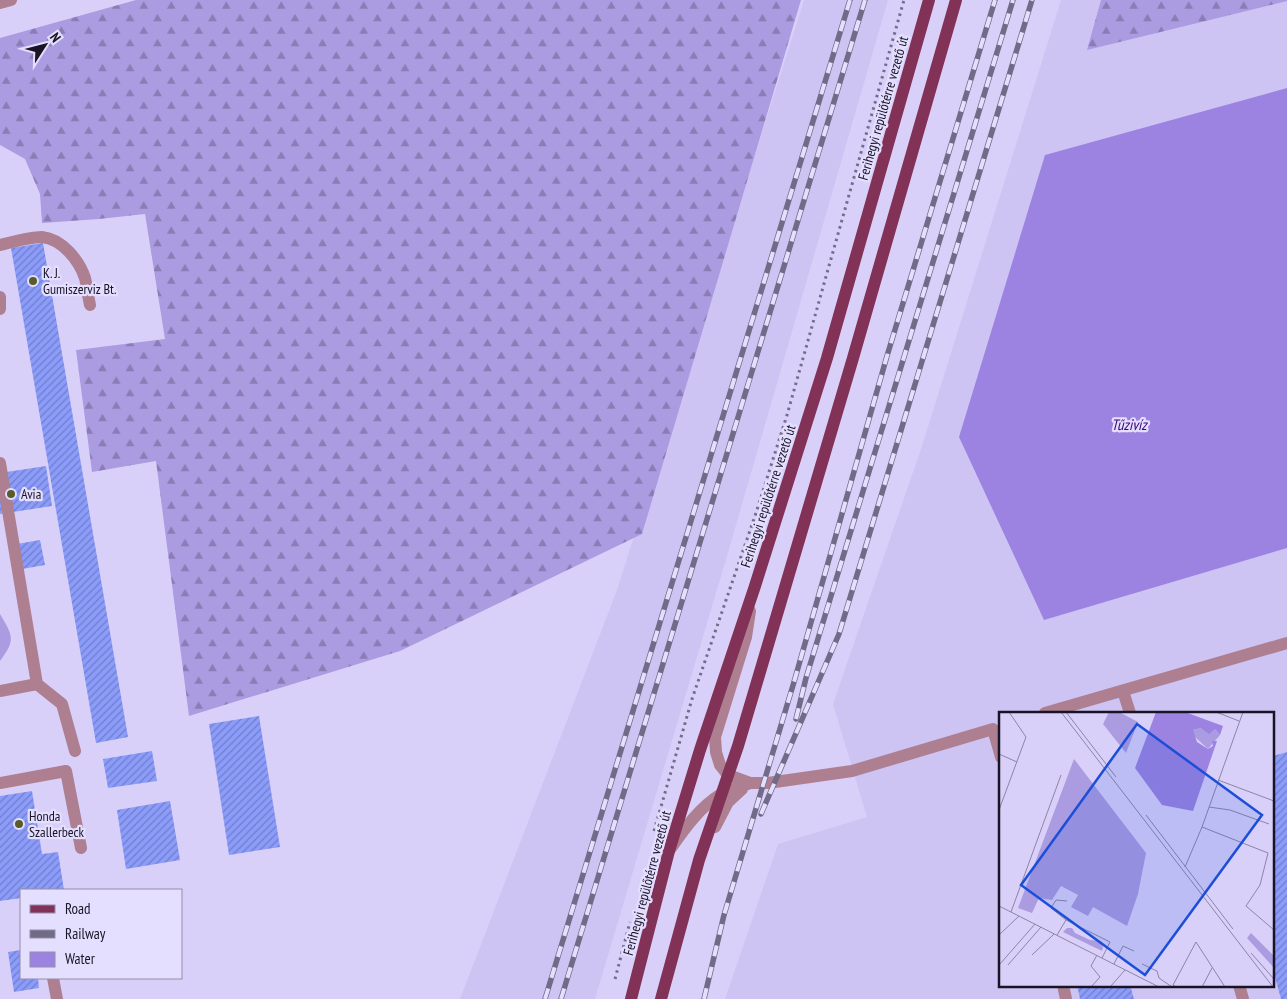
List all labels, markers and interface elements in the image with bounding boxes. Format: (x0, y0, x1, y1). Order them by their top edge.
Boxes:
north arrow (20, 20, 70, 70)
text: N (46, 29, 65, 46)
street label: Ferihegyi repülőtérre vezető út (854, 34, 912, 182)
place label: K. J. Gumiszerviz Bt. (43, 264, 116, 298)
marker: K. J. Gumiszerviz Bt. (27, 275, 39, 287)
water label: Tűzivíz (1111, 415, 1148, 434)
street label: Ferihegyi repülőtérre vezető út (736, 422, 800, 570)
place label: Avia (21, 485, 41, 503)
marker: Avia (5, 488, 17, 500)
inset map (999, 712, 1274, 986)
place label: Honda Szallerbeck (29, 807, 85, 841)
street label: Ferihegyi repülőtérre vezető út (619, 809, 675, 957)
marker: Honda Szallerbeck (13, 818, 25, 830)
legend (20, 889, 182, 979)
text: Road (65, 899, 91, 918)
text: Railway (65, 924, 106, 943)
text: Water (65, 949, 96, 968)

